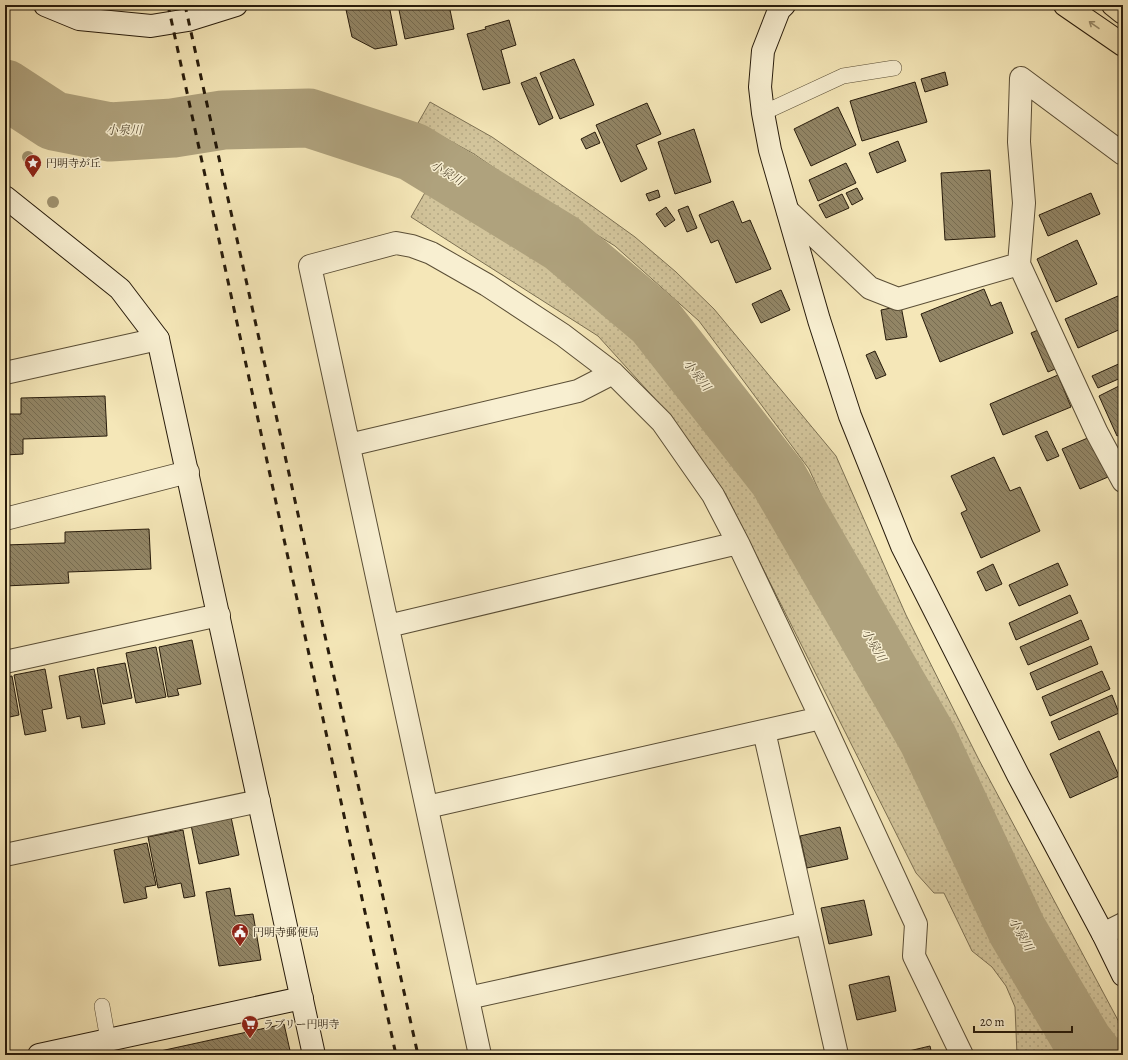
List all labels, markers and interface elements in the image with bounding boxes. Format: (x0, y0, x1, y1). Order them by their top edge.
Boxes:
one-way arrow (1089, 21, 1100, 29)
water label: 小泉川 (106, 122, 144, 138)
place icon: 円明寺が丘 (23, 153, 43, 178)
place label: 円明寺が丘 (46, 156, 101, 171)
water label: 小泉川 (427, 157, 468, 190)
water label: 小泉川 (680, 356, 716, 396)
water label: 小泉川 (858, 625, 891, 666)
water label: 小泉川 (1005, 914, 1038, 955)
public building icon: 円明寺郵便局 (230, 922, 250, 947)
place label: 円明寺郵便局 (253, 925, 319, 940)
scale bar (974, 1008, 1072, 1034)
supermarket icon: ラブリー円明寺 (240, 1014, 260, 1039)
text: 20 m (980, 1014, 1004, 1030)
place label: ラブリー円明寺 (263, 1017, 340, 1032)

